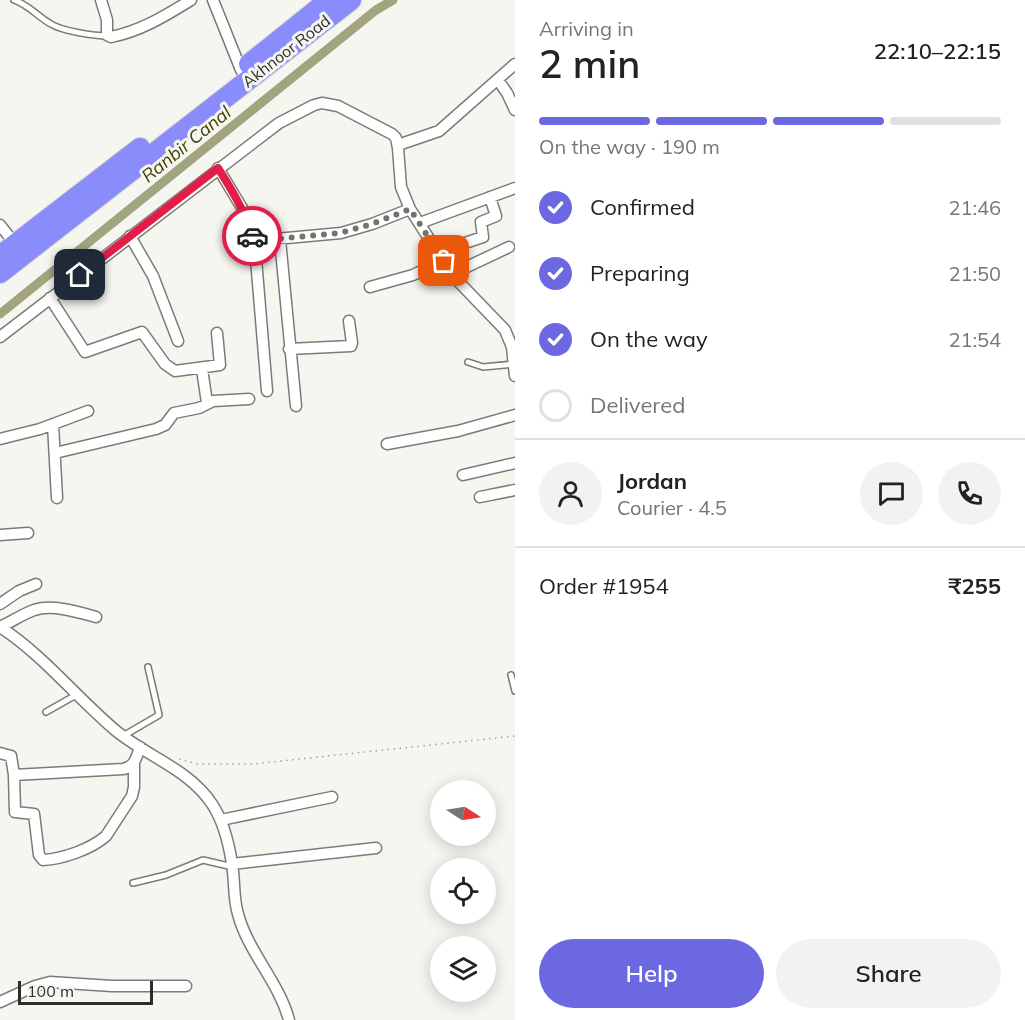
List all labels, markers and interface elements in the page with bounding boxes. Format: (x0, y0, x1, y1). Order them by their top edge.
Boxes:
street label: Akhnoor Road (238, 10, 334, 92)
text: Arriving in (539, 16, 634, 41)
text: 22:10–22:15 (874, 37, 1001, 65)
text: 2 min (539, 39, 640, 88)
water label: Ranbir Canal (137, 100, 236, 187)
text: On the way · 190 m (539, 134, 720, 159)
icon: check (539, 191, 572, 224)
text: Confirmed (590, 193, 695, 221)
text: 21:46 (948, 195, 1001, 220)
courier (222, 206, 282, 266)
icon: car (236, 220, 269, 253)
pin (418, 235, 469, 286)
icon: bag (427, 244, 460, 277)
pin (54, 249, 105, 300)
icon: check (539, 257, 572, 290)
icon: home (63, 258, 96, 291)
text: Preparing (590, 259, 690, 287)
text: 21:50 (948, 261, 1001, 286)
icon: check (539, 323, 572, 356)
text: On the way (590, 325, 708, 353)
text: 21:54 (948, 327, 1001, 352)
text: Delivered (590, 391, 685, 419)
button: person (539, 462, 602, 525)
button: chat (860, 462, 923, 525)
button: phone (938, 462, 1001, 525)
text: Jordan (617, 467, 687, 495)
text: Courier · 4.5 (617, 495, 727, 520)
text: Order #1954 (539, 572, 669, 600)
text: ₹255 (948, 572, 1001, 600)
north arrow (430, 780, 496, 846)
map controls (430, 780, 496, 1002)
button: locate (430, 858, 496, 924)
button: layers (430, 936, 496, 1002)
button: Help (539, 939, 764, 1008)
button: Share (776, 939, 1001, 1008)
scale bar (18, 978, 153, 1006)
text: 100 m (27, 981, 74, 1001)

